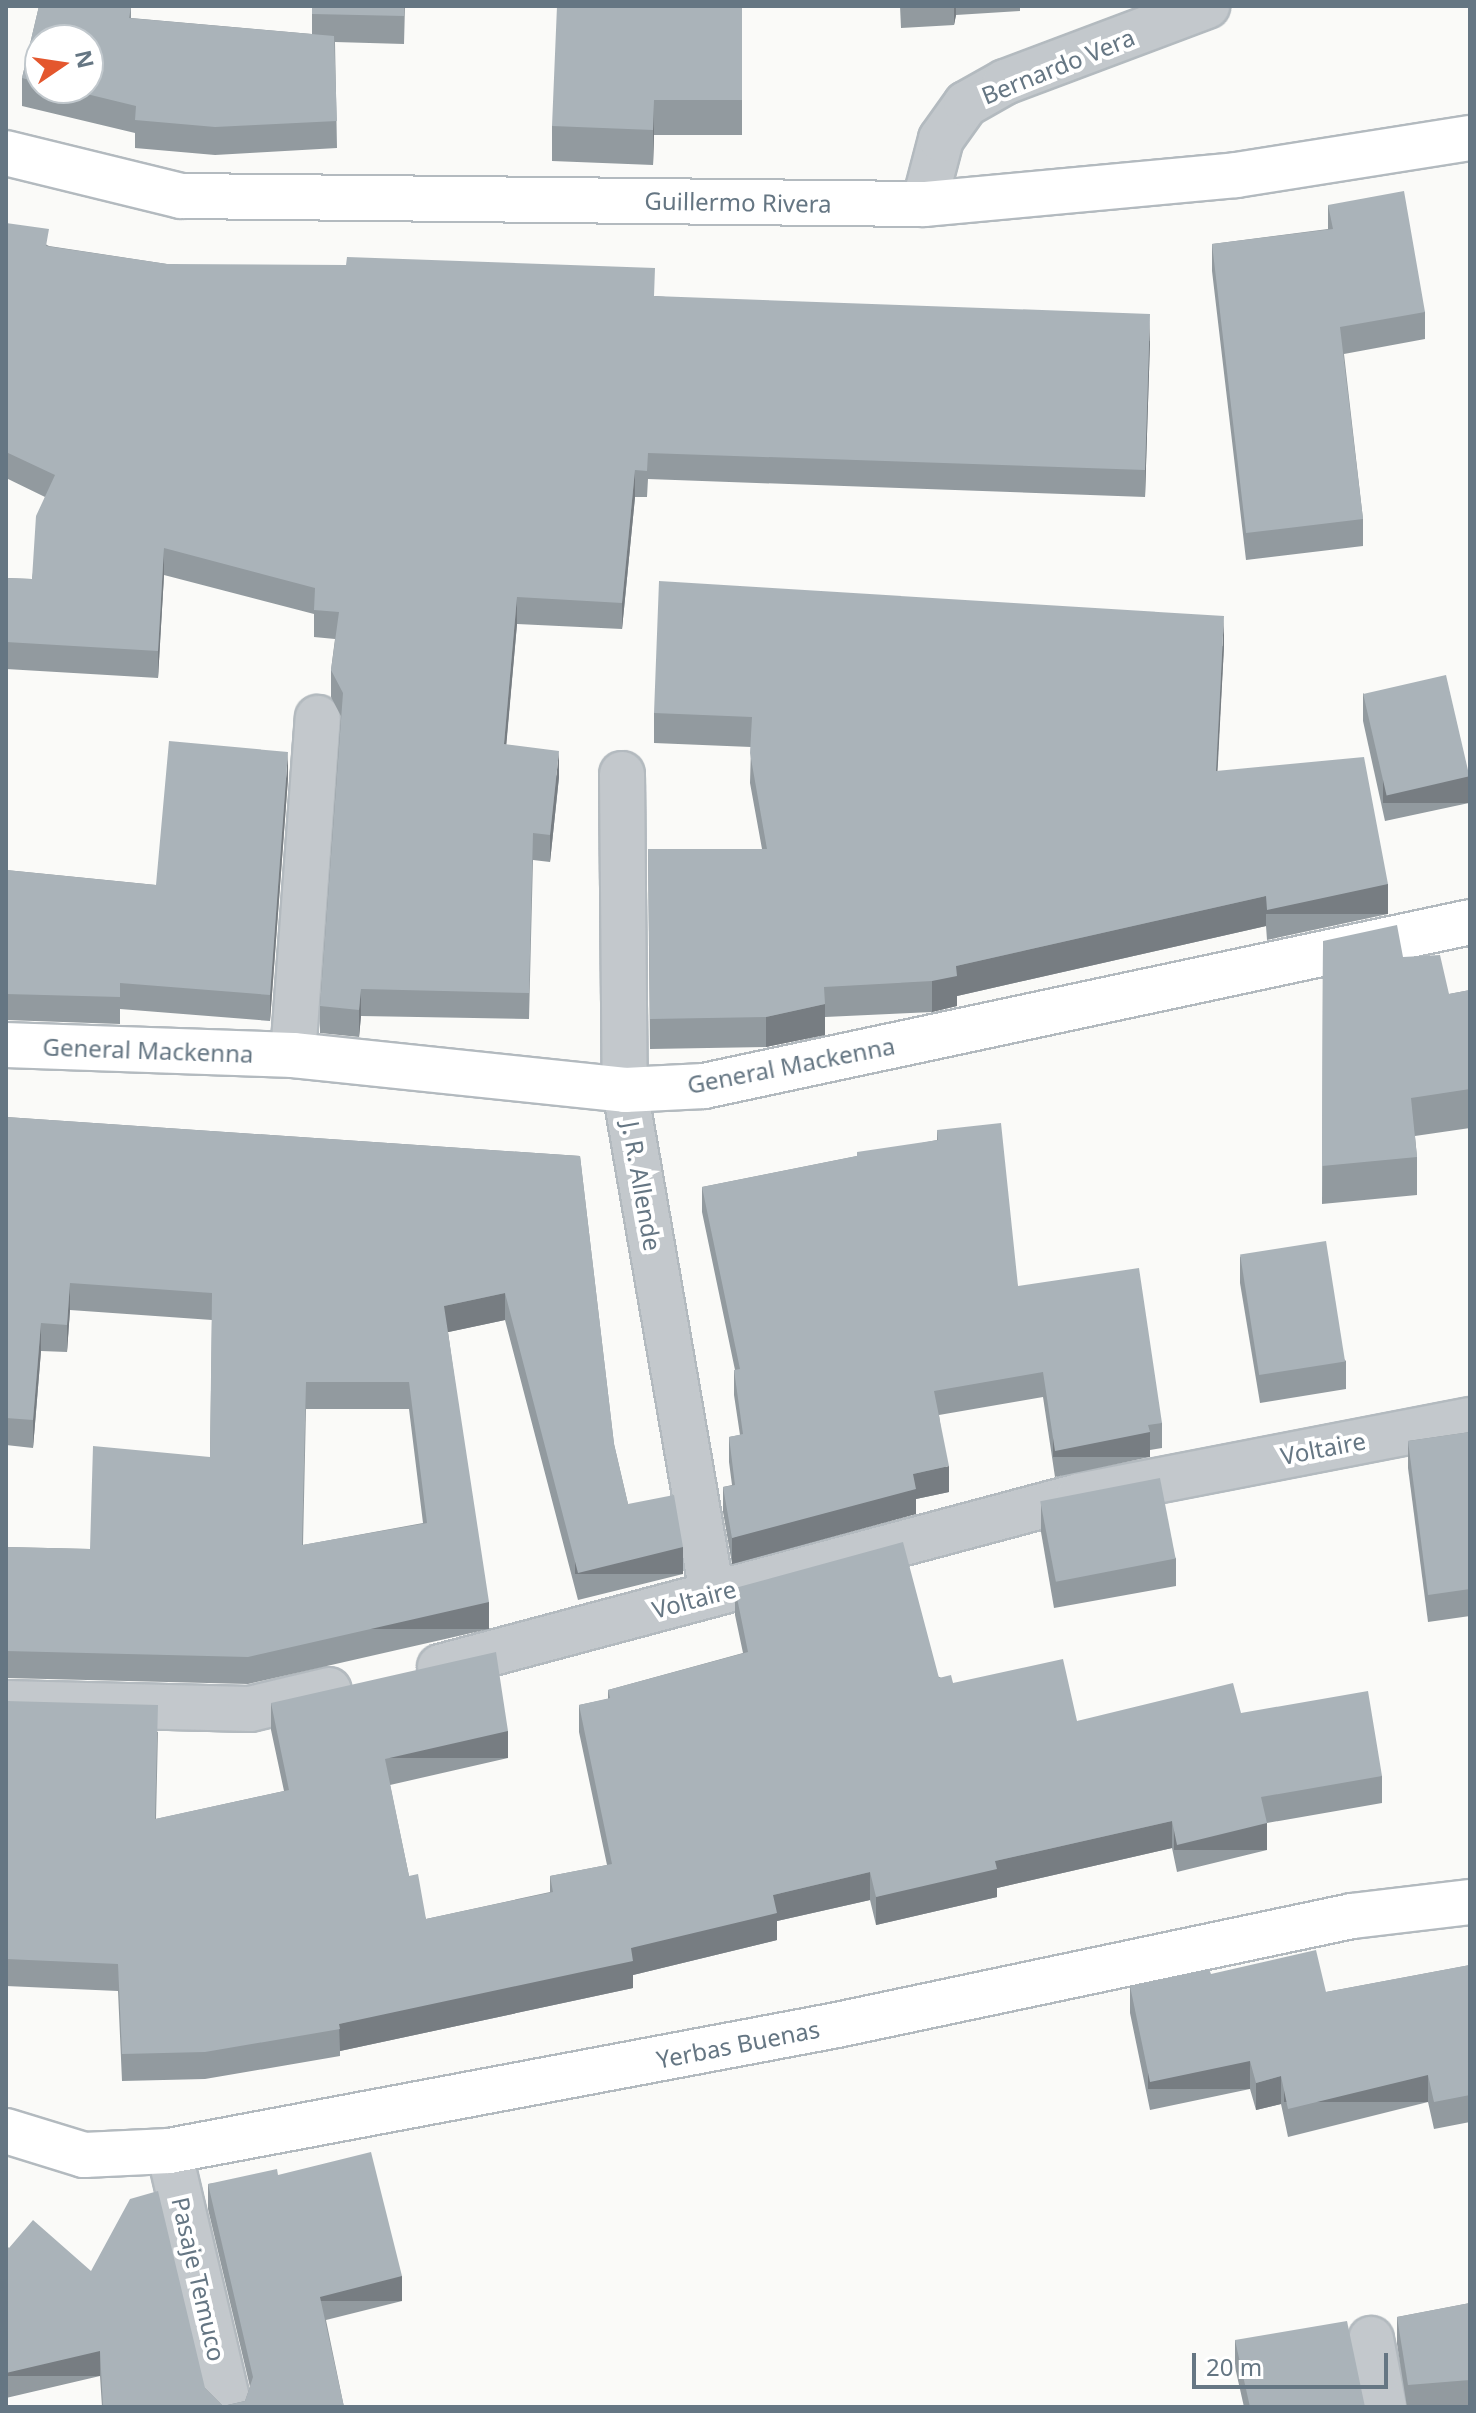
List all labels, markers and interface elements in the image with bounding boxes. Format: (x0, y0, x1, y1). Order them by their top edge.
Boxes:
street label: Bernardo Vera (977, 22, 1139, 110)
north arrow (24, 24, 104, 104)
text: N (69, 47, 102, 71)
street label: Guillermo Rivera (644, 186, 832, 218)
street label: General Mackenna (685, 1031, 897, 1099)
street label: General Mackenna (42, 1032, 254, 1068)
street label: J. R. Allende (616, 1119, 668, 1253)
street label: Voltaire (1278, 1426, 1368, 1470)
street label: Voltaire (649, 1574, 739, 1624)
street label: Yerbas Buenas (654, 2014, 822, 2074)
street label: Pasaje Temuco (166, 2194, 232, 2364)
scale bar (1196, 2337, 1392, 2387)
text: 20 m (1206, 2350, 1262, 2383)

